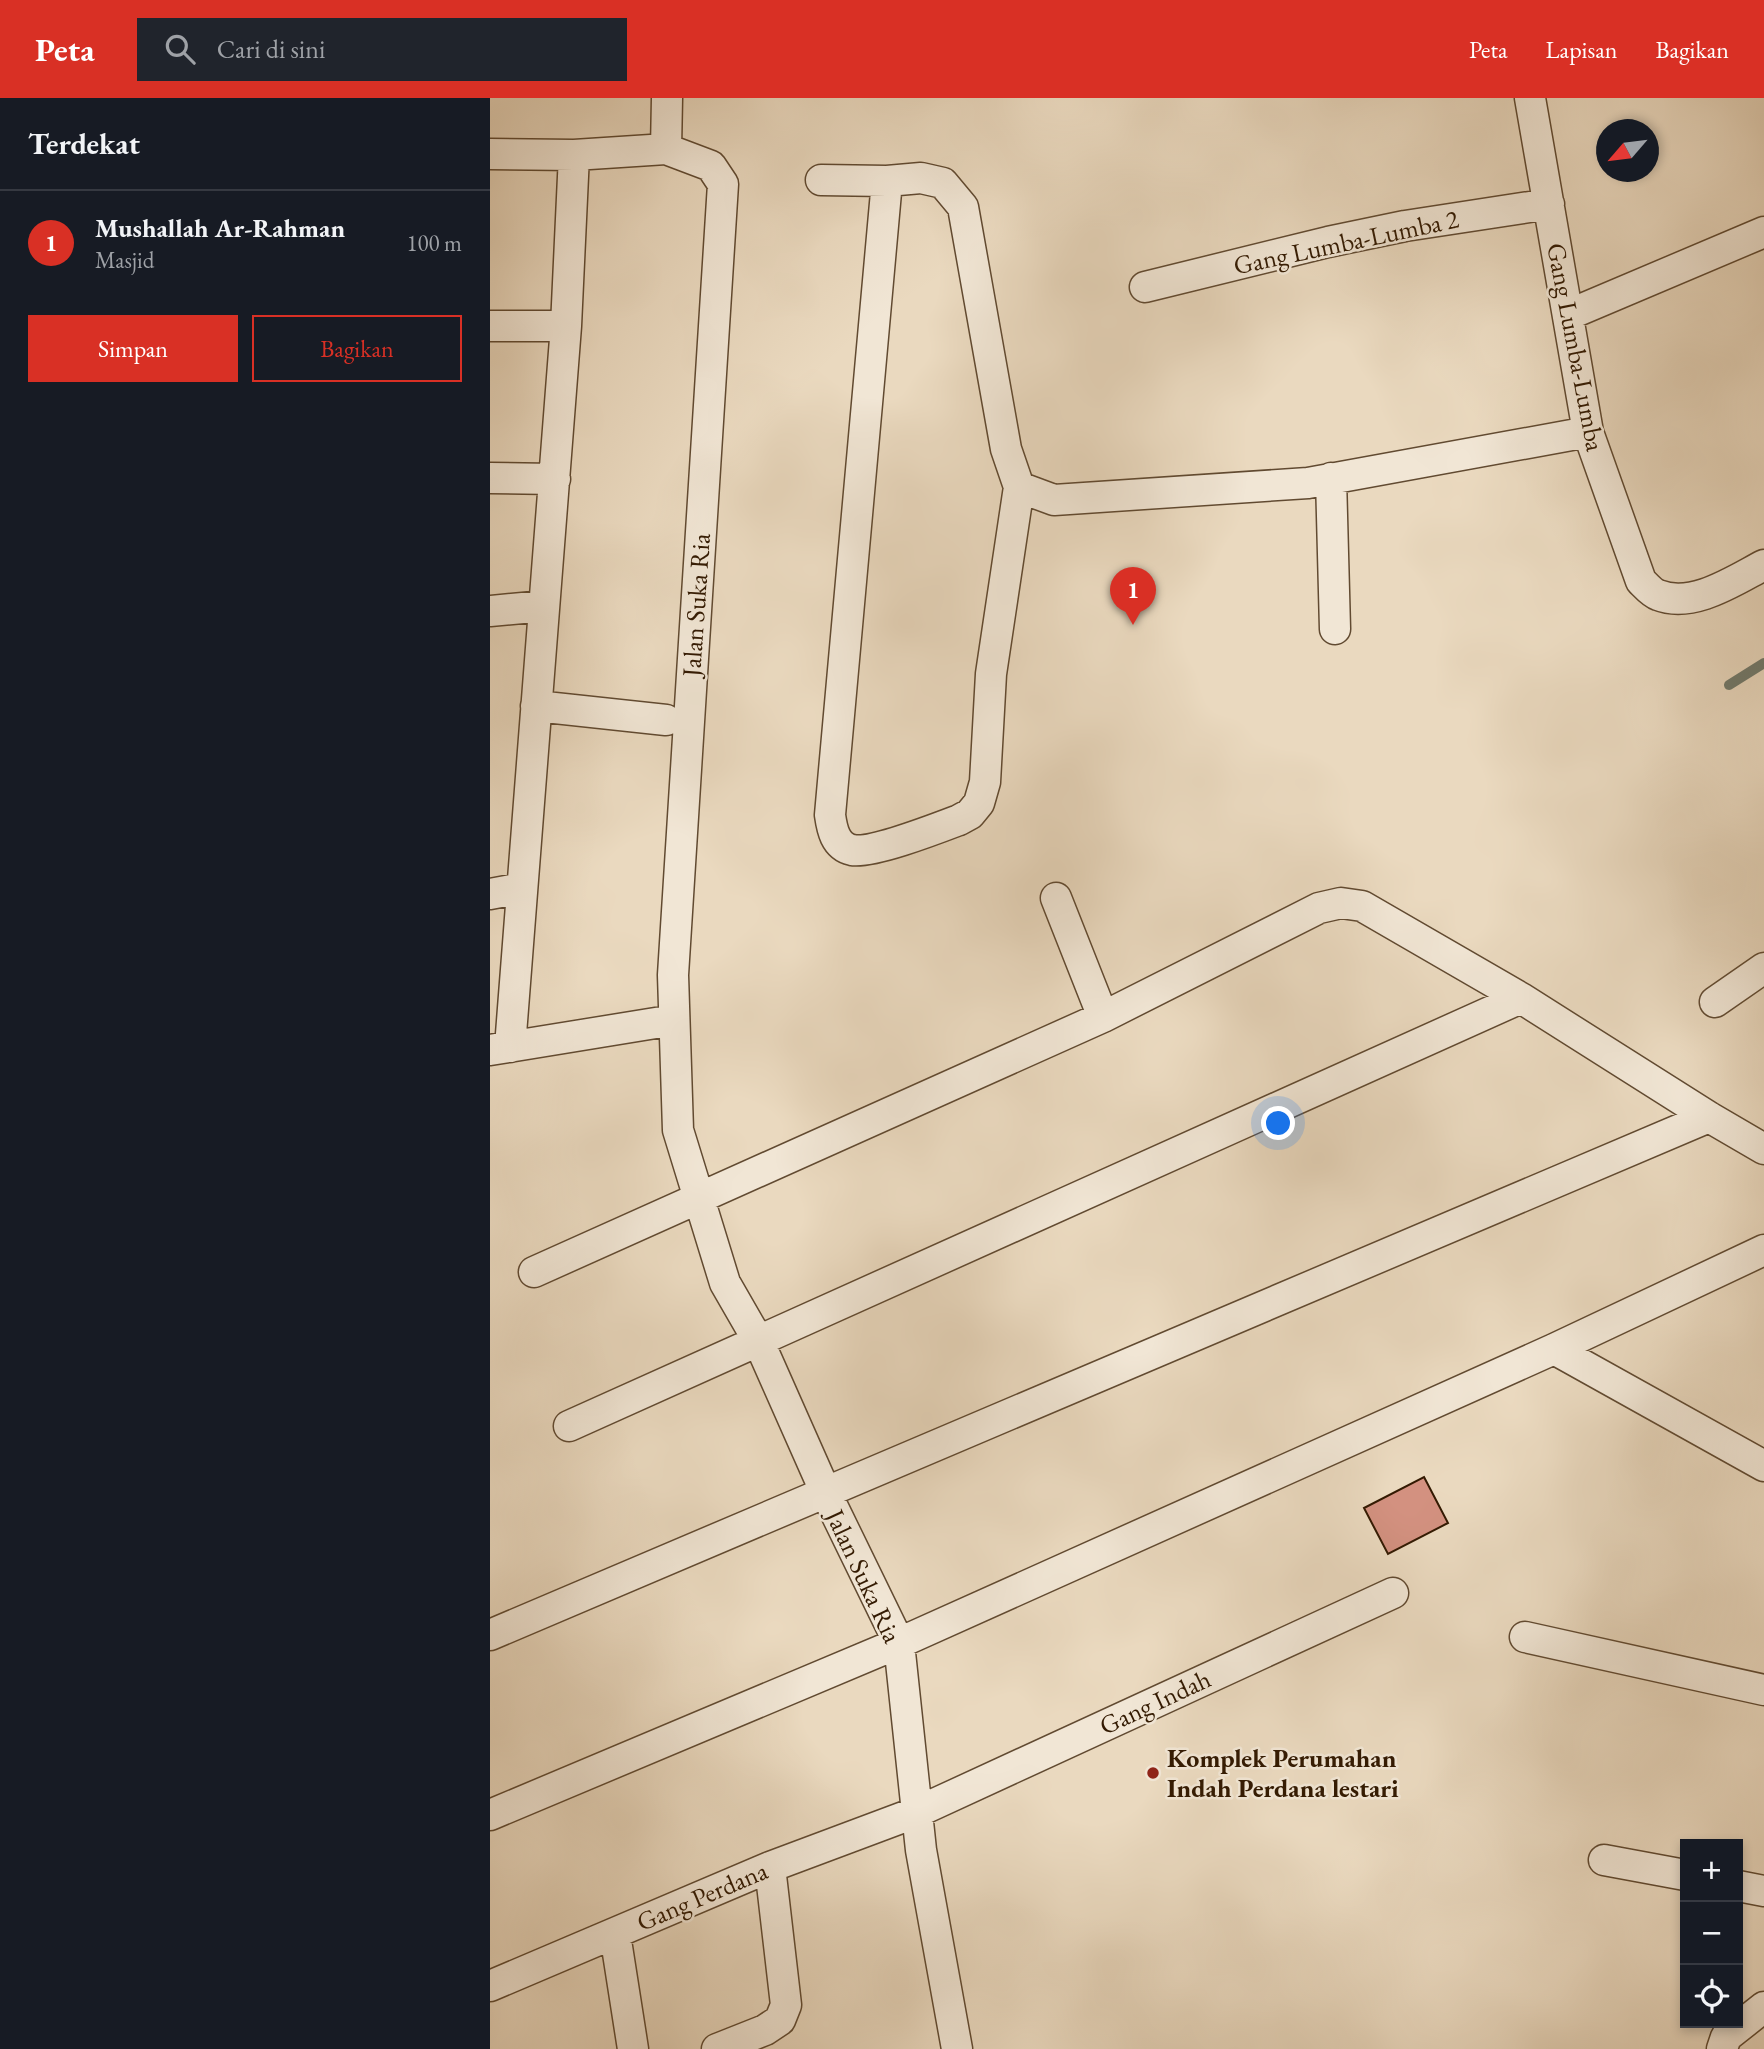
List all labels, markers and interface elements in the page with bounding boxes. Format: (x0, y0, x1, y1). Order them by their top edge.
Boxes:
search box (137, 18, 627, 81)
text: Peta (35, 28, 95, 71)
icon: search (161, 30, 199, 68)
text: Cari di sini (217, 32, 325, 66)
text: Peta (1469, 34, 1508, 65)
text: Lapisan (1546, 34, 1618, 65)
text: Bagikan (1656, 34, 1729, 65)
north arrow (1596, 119, 1659, 182)
text: Terdekat (28, 124, 140, 163)
street label: Gang Lumba-Lumba 2 (1230, 201, 1462, 282)
text: Mushallah Ar-Rahman (95, 211, 345, 245)
text: 1 (45, 228, 57, 258)
text: 100 m (406, 228, 462, 258)
street label: Gang Lumba-Lumba (1539, 240, 1613, 455)
text: Masjid (95, 245, 154, 275)
button: Simpan (28, 315, 238, 382)
button: Bagikan (252, 315, 462, 382)
street label: Jalan Suka Ria (674, 532, 718, 680)
pin: 1 (1110, 567, 1156, 625)
your location (1261, 1106, 1295, 1140)
street label: Jalan Suka Ria (817, 1502, 910, 1649)
street label: Gang Indah (1094, 1661, 1216, 1743)
place label: Komplek Perumahan Indah Perdana lestari (1167, 1741, 1399, 1805)
marker: Komplek Perumahan Indah Perdana lestari (1145, 1765, 1161, 1781)
map controls (1680, 1839, 1743, 2028)
button: + (1680, 1839, 1743, 1902)
street label: Gang Perdana (631, 1853, 773, 1939)
button: − (1680, 1902, 1743, 1965)
button: locate (1680, 1965, 1743, 2028)

